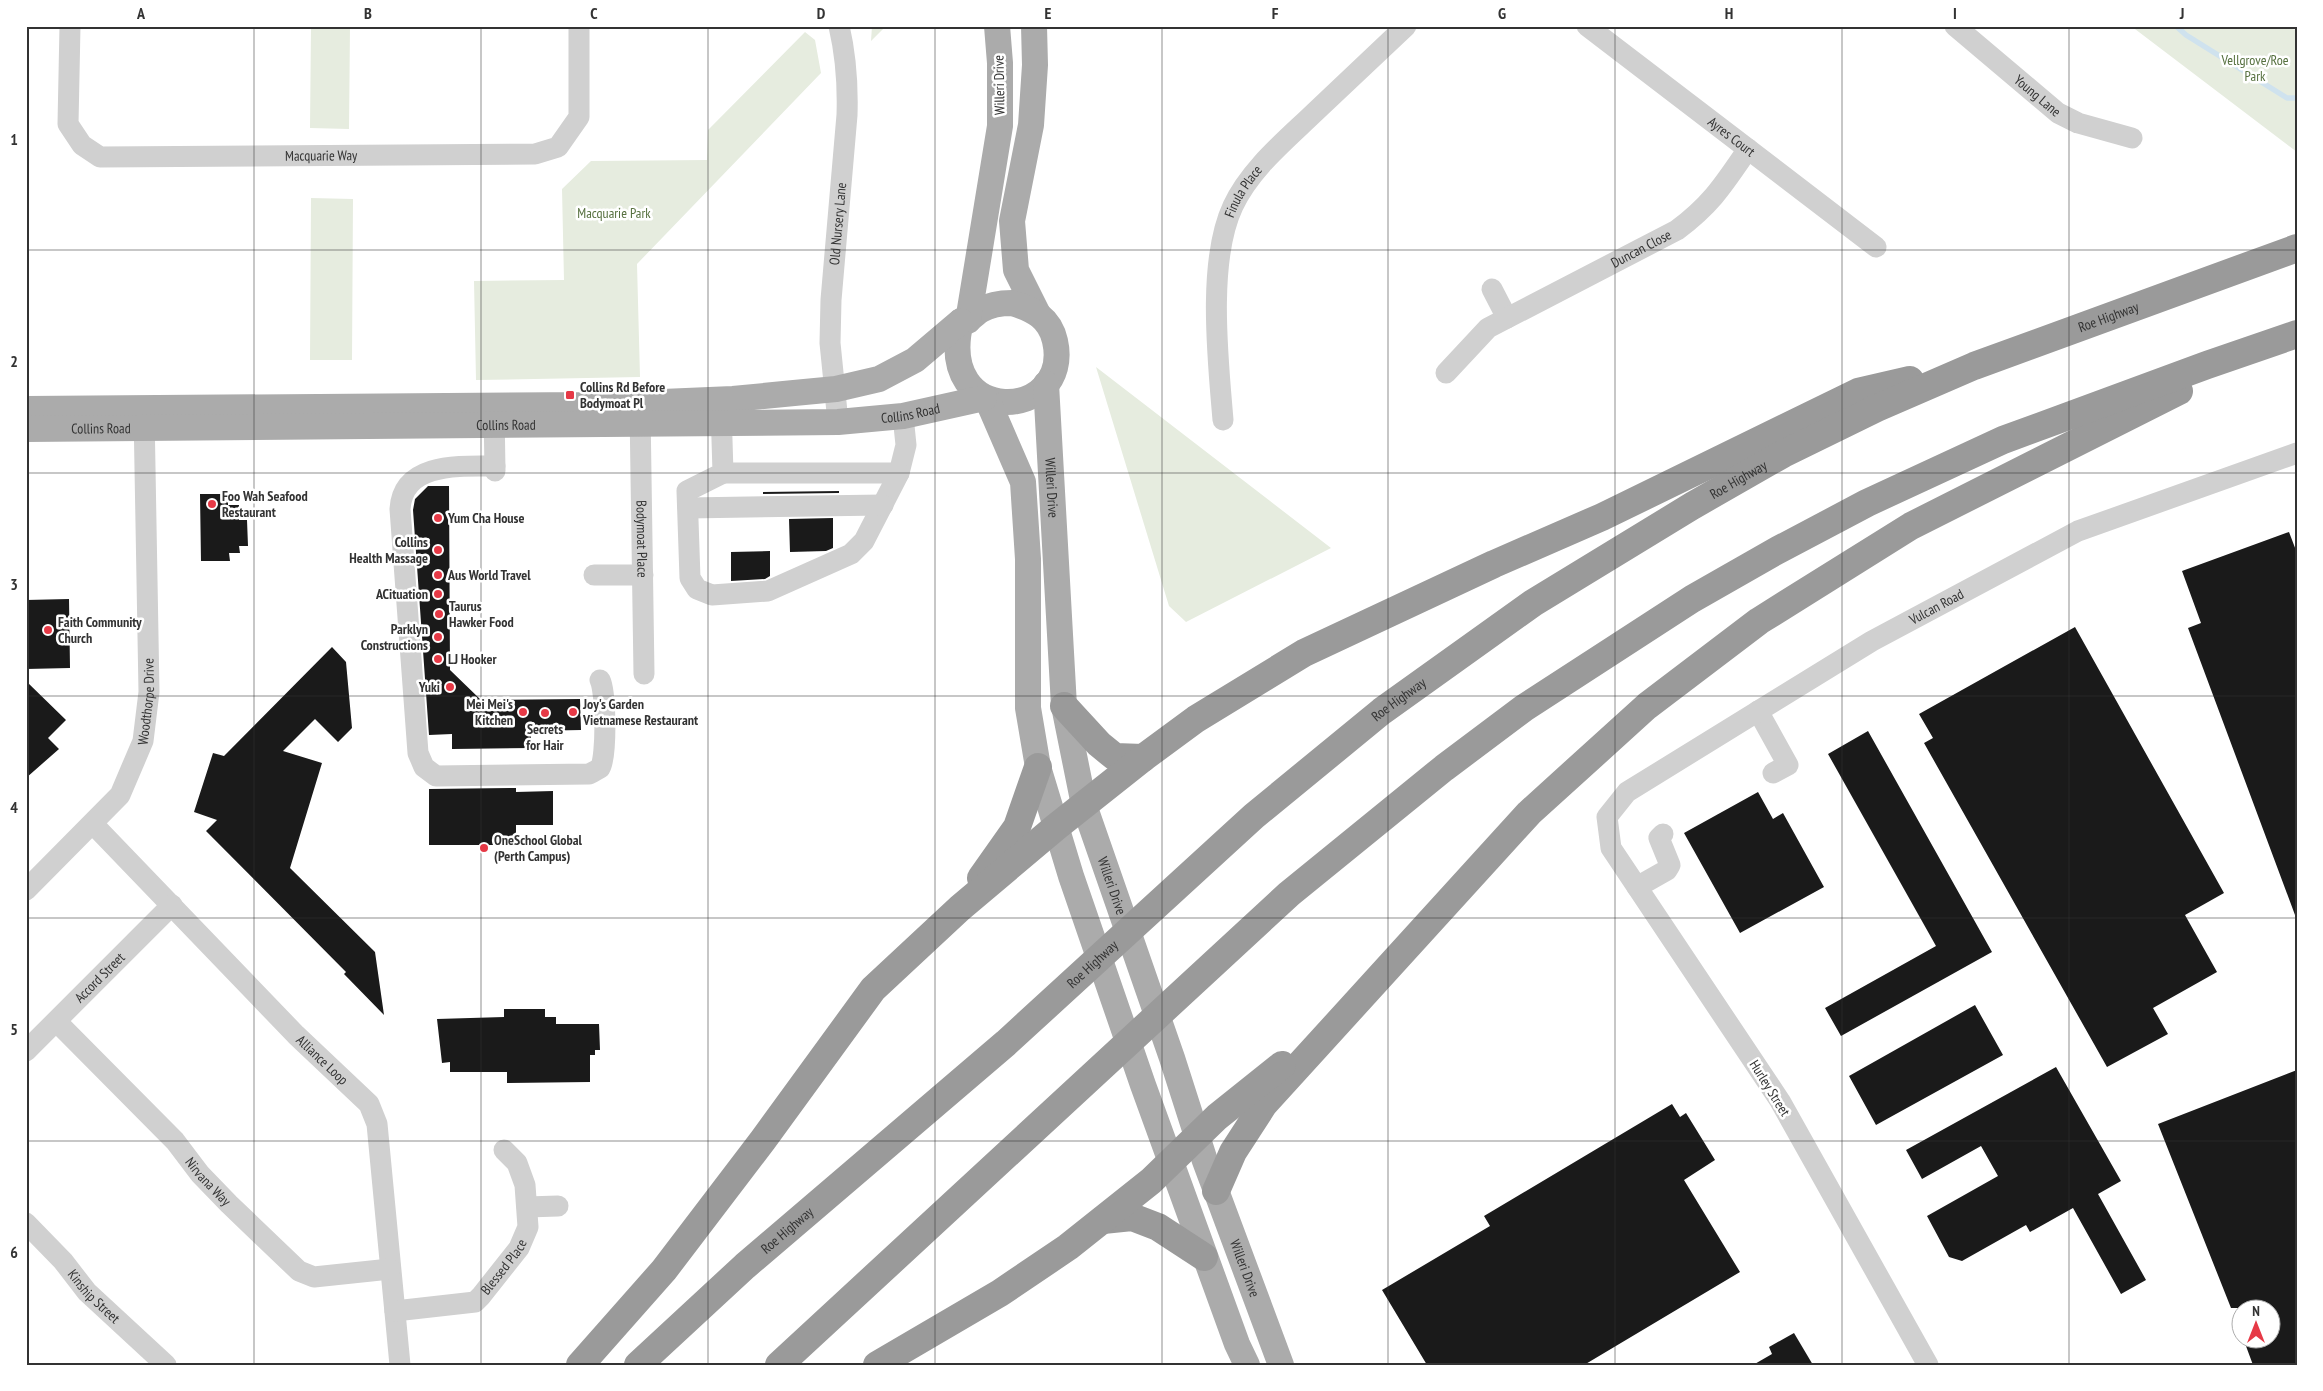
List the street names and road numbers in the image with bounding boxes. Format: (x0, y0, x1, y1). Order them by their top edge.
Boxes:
street label: Willeri Drive (989, 55, 1009, 115)
street label: Young Lane (2010, 71, 2065, 121)
street label: Ayres Court (1704, 113, 1759, 161)
street label: Macquarie Way (285, 146, 358, 165)
street label: Finula Place (1220, 161, 1266, 220)
street label: Old Nursery Lane (825, 181, 850, 266)
street label: Duncan Close (1608, 225, 1675, 272)
street label: Roe Highway (2076, 297, 2142, 336)
street label: Collins Road (880, 399, 941, 427)
street label: Collins Road (476, 416, 536, 434)
street label: Collins Road (71, 419, 131, 438)
street label: Roe Highway (1706, 456, 1771, 503)
street label: Willeri Drive (1041, 457, 1062, 519)
street label: Bodymoat Place (632, 500, 652, 578)
street label: Vulcan Road (1905, 585, 1967, 629)
street label: Woodthorpe Drive (134, 658, 158, 746)
street label: Roe Highway (1368, 673, 1430, 725)
street label: Willeri Drive (1094, 854, 1131, 917)
street label: Roe Highway (1063, 936, 1122, 992)
street label: Accord Street (71, 948, 129, 1006)
street label: Alliance Loop (293, 1031, 352, 1089)
street label: Hurley Street (1746, 1057, 1794, 1120)
street label: Nirvana Way (181, 1154, 235, 1210)
street label: Roe Highway (757, 1202, 817, 1257)
street label: Blessed Place (477, 1236, 531, 1298)
street label: Willeri Drive (1226, 1237, 1264, 1300)
street label: Kinship Street (64, 1266, 124, 1327)

